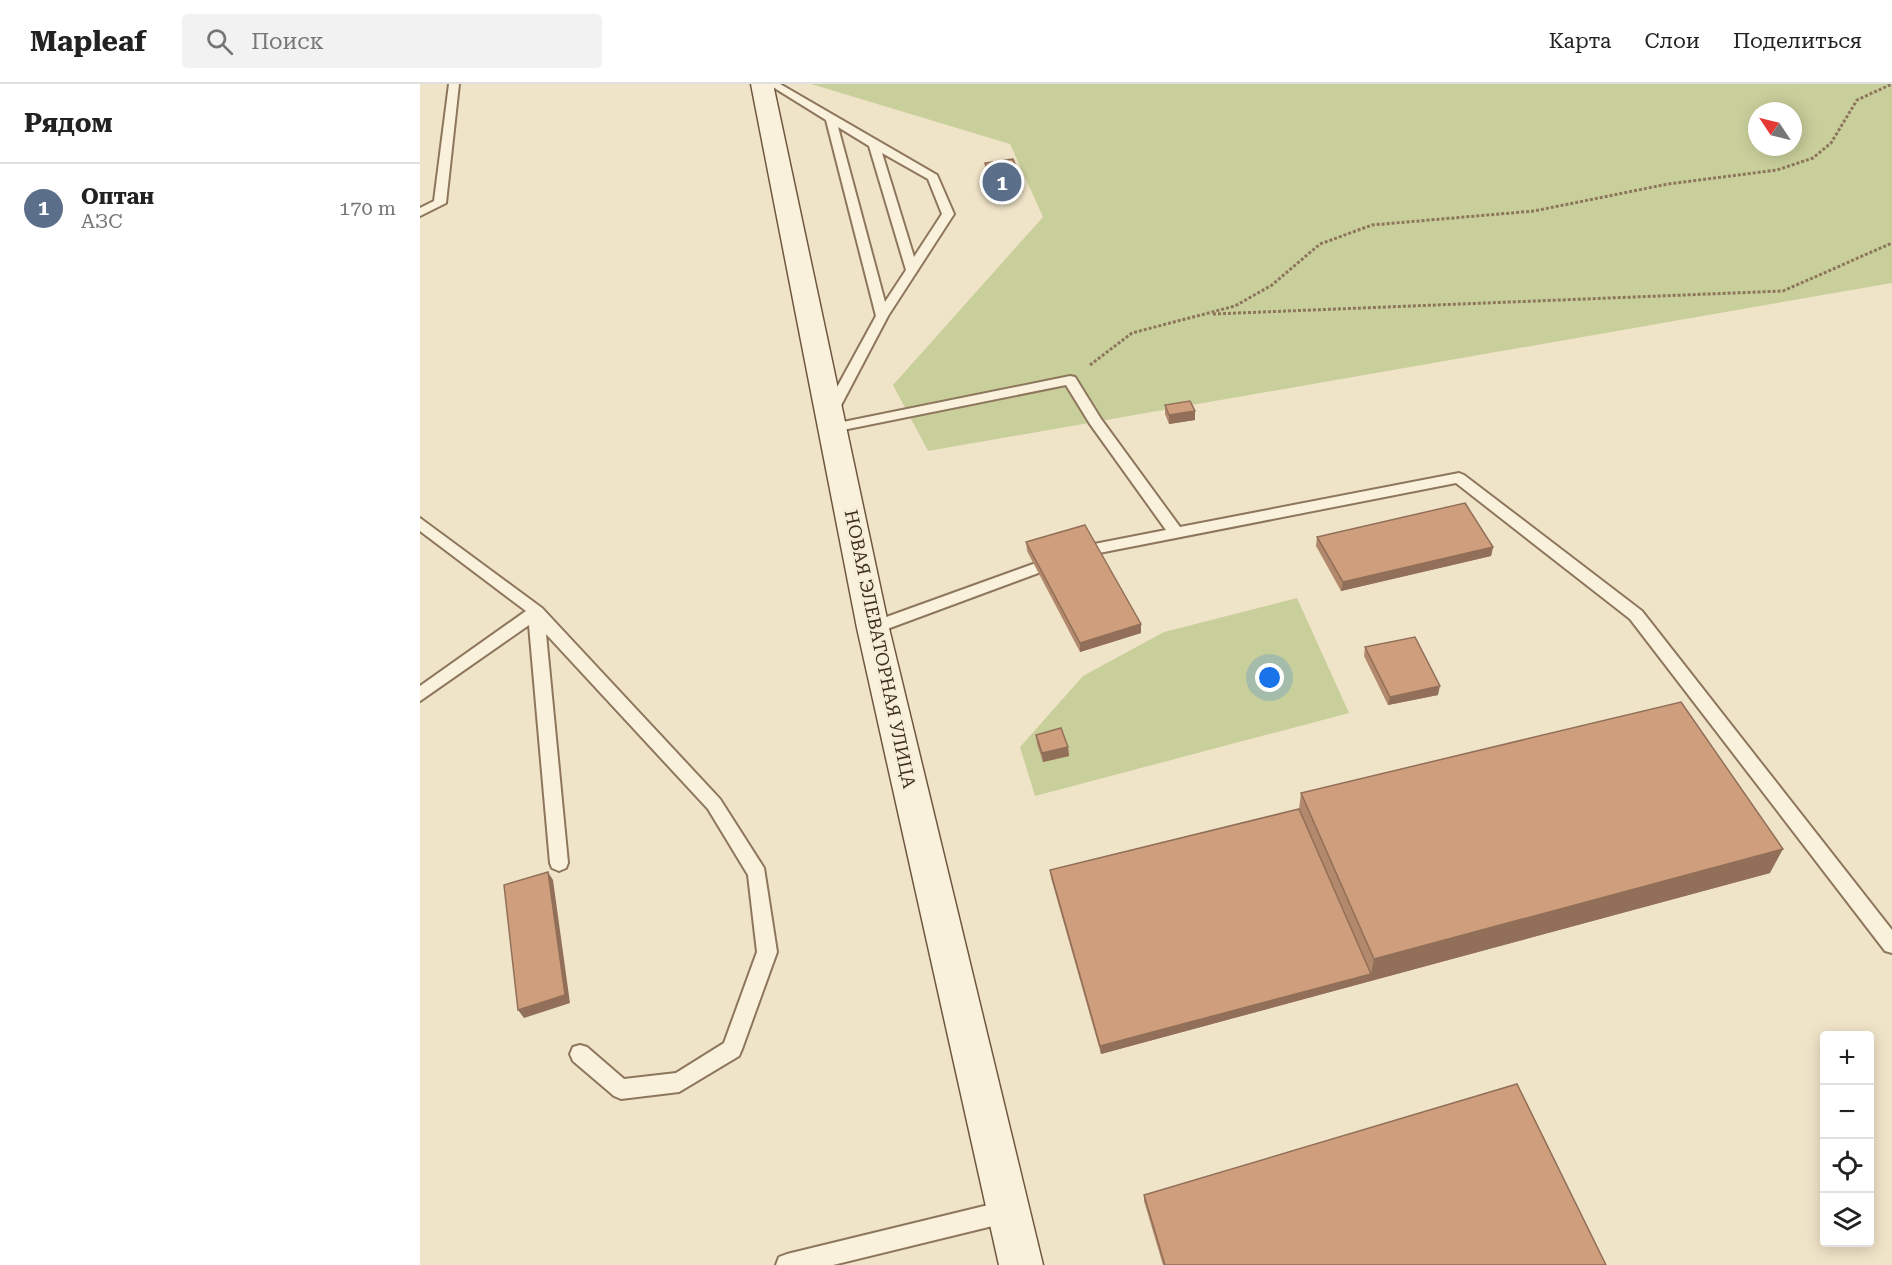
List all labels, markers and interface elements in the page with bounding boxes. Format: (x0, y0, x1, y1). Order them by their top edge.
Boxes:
search box (182, 14, 602, 68)
text: Mapleaf (30, 25, 146, 58)
icon: search (203, 25, 236, 58)
text: Поиск (251, 29, 324, 54)
text: Карта (1549, 29, 1612, 53)
text: Слои (1645, 29, 1700, 53)
text: Поделиться (1733, 29, 1862, 53)
north arrow (1748, 102, 1802, 156)
text: Рядом (24, 108, 113, 138)
pin: 1 (982, 160, 1022, 204)
text: Оптан (81, 184, 154, 209)
text: 1 (38, 196, 49, 220)
text: 170 m (339, 196, 396, 220)
text: АЗС (81, 209, 123, 233)
street label: НОВАЯ ЭЛЕВАТОРНАЯ УЛИЦА (841, 508, 920, 790)
your location (1255, 663, 1284, 692)
map controls (1820, 1031, 1874, 1247)
button: + (1820, 1031, 1874, 1085)
button: − (1820, 1085, 1874, 1139)
button: locate (1820, 1139, 1874, 1193)
button: layers (1820, 1193, 1874, 1247)

